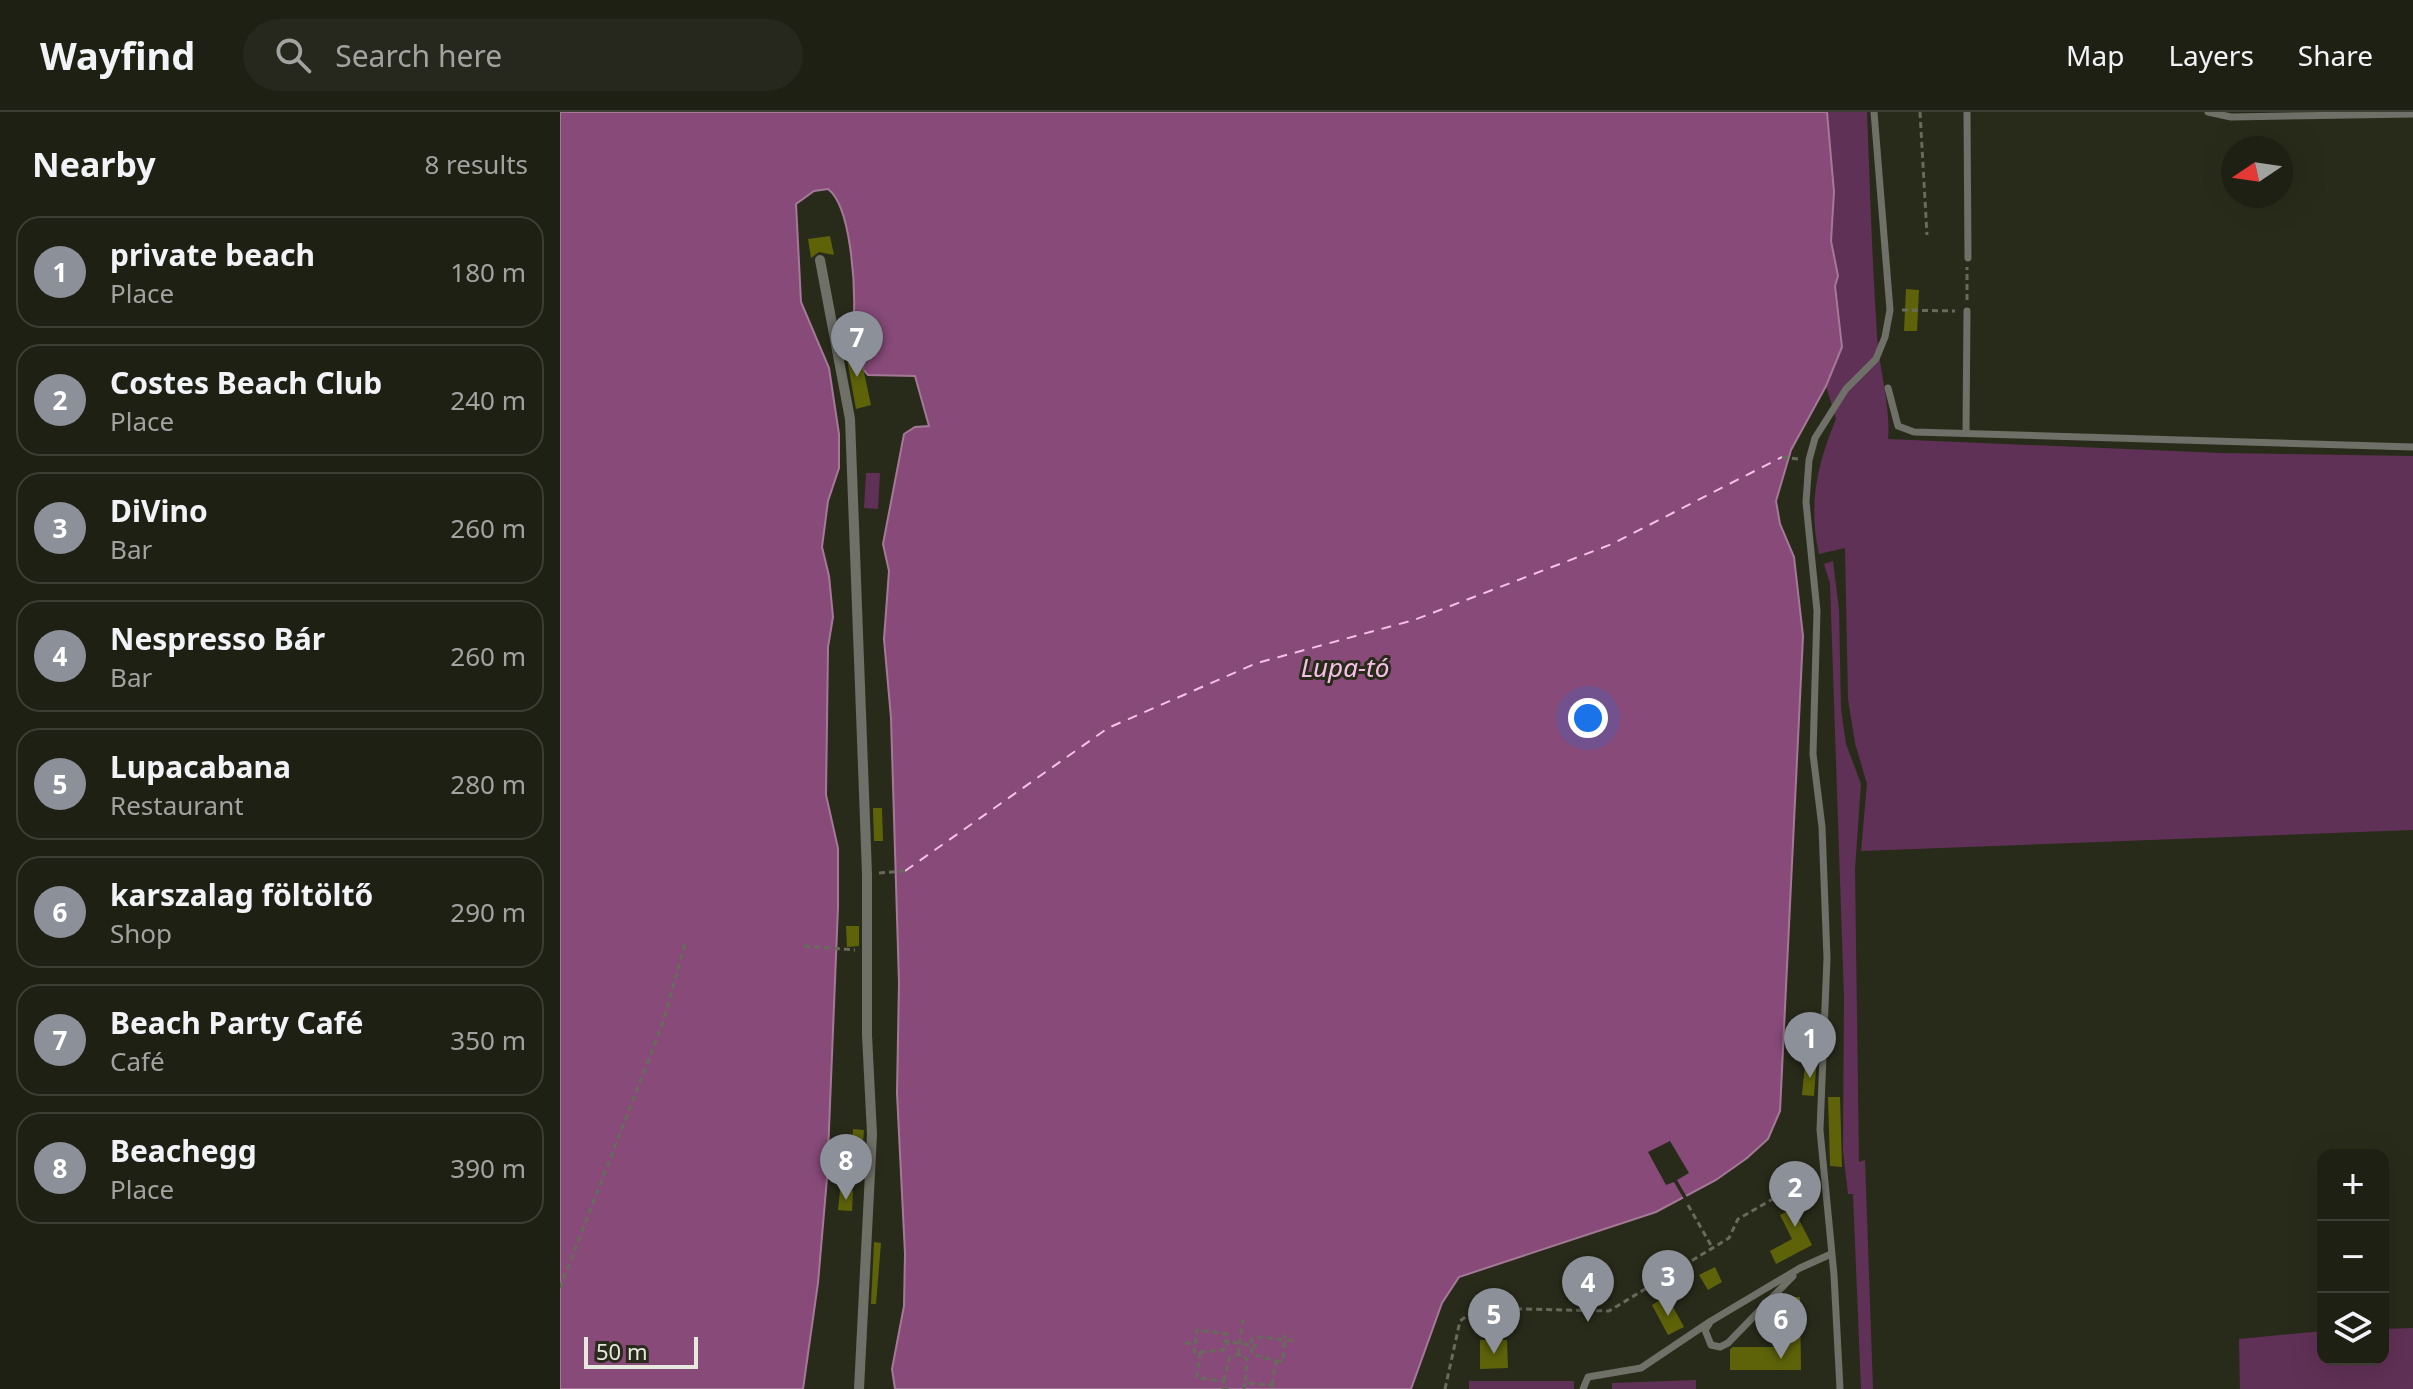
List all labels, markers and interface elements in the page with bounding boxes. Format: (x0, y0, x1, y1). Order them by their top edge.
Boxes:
search box (243, 19, 803, 91)
text: Wayfind (40, 29, 195, 81)
icon: search (271, 33, 315, 77)
text: Search here (335, 35, 502, 76)
text: Map (2066, 36, 2124, 74)
text: Layers (2168, 36, 2254, 74)
text: Share (2298, 36, 2373, 74)
north arrow (2221, 136, 2293, 208)
text: Nearby (32, 141, 156, 187)
text: 8 results (424, 146, 528, 182)
text: private beach (110, 234, 315, 275)
text: 1 (53, 254, 67, 290)
text: 180 m (450, 254, 526, 290)
text: Place (110, 275, 174, 311)
pin: 7 (831, 311, 883, 377)
text: Costes Beach Club (110, 362, 382, 403)
text: 2 (53, 382, 67, 418)
text: 240 m (450, 382, 526, 418)
text: Place (110, 403, 174, 439)
text: DiVino (110, 490, 208, 531)
text: 3 (53, 510, 67, 546)
text: 260 m (450, 510, 526, 546)
text: Bar (110, 531, 152, 567)
text: Nespresso Bár (110, 618, 325, 659)
text: 4 (53, 638, 67, 674)
text: 260 m (450, 638, 526, 674)
water label: Lupa-tó (1301, 649, 1389, 685)
text: Bar (110, 659, 152, 695)
your location (1568, 698, 1608, 738)
text: Lupacabana (110, 746, 291, 787)
text: 5 (53, 766, 67, 802)
text: 280 m (450, 766, 526, 802)
text: Restaurant (110, 787, 244, 823)
text: karszalag föltöltő (110, 874, 373, 915)
text: 6 (53, 894, 67, 930)
text: 290 m (450, 894, 526, 930)
text: Shop (110, 915, 172, 951)
text: Beach Party Café (110, 1002, 363, 1043)
pin: 1 (1784, 1012, 1836, 1078)
text: 7 (53, 1022, 67, 1058)
text: 350 m (450, 1022, 526, 1058)
text: Café (110, 1043, 165, 1079)
text: Beachegg (110, 1130, 257, 1171)
pin: 8 (820, 1134, 872, 1200)
map controls (2317, 1149, 2389, 1365)
button: + (2317, 1149, 2389, 1221)
text: 8 (53, 1150, 67, 1186)
text: 390 m (450, 1150, 526, 1186)
pin: 2 (1769, 1161, 1821, 1227)
text: Place (110, 1171, 174, 1207)
button: − (2317, 1221, 2389, 1293)
pin: 3 (1642, 1250, 1694, 1316)
pin: 4 (1562, 1256, 1614, 1322)
pin: 5 (1468, 1288, 1520, 1354)
pin: 6 (1755, 1293, 1807, 1359)
button: layers (2317, 1293, 2389, 1365)
scale bar (584, 1333, 698, 1369)
text: 50 m (596, 1336, 647, 1366)

